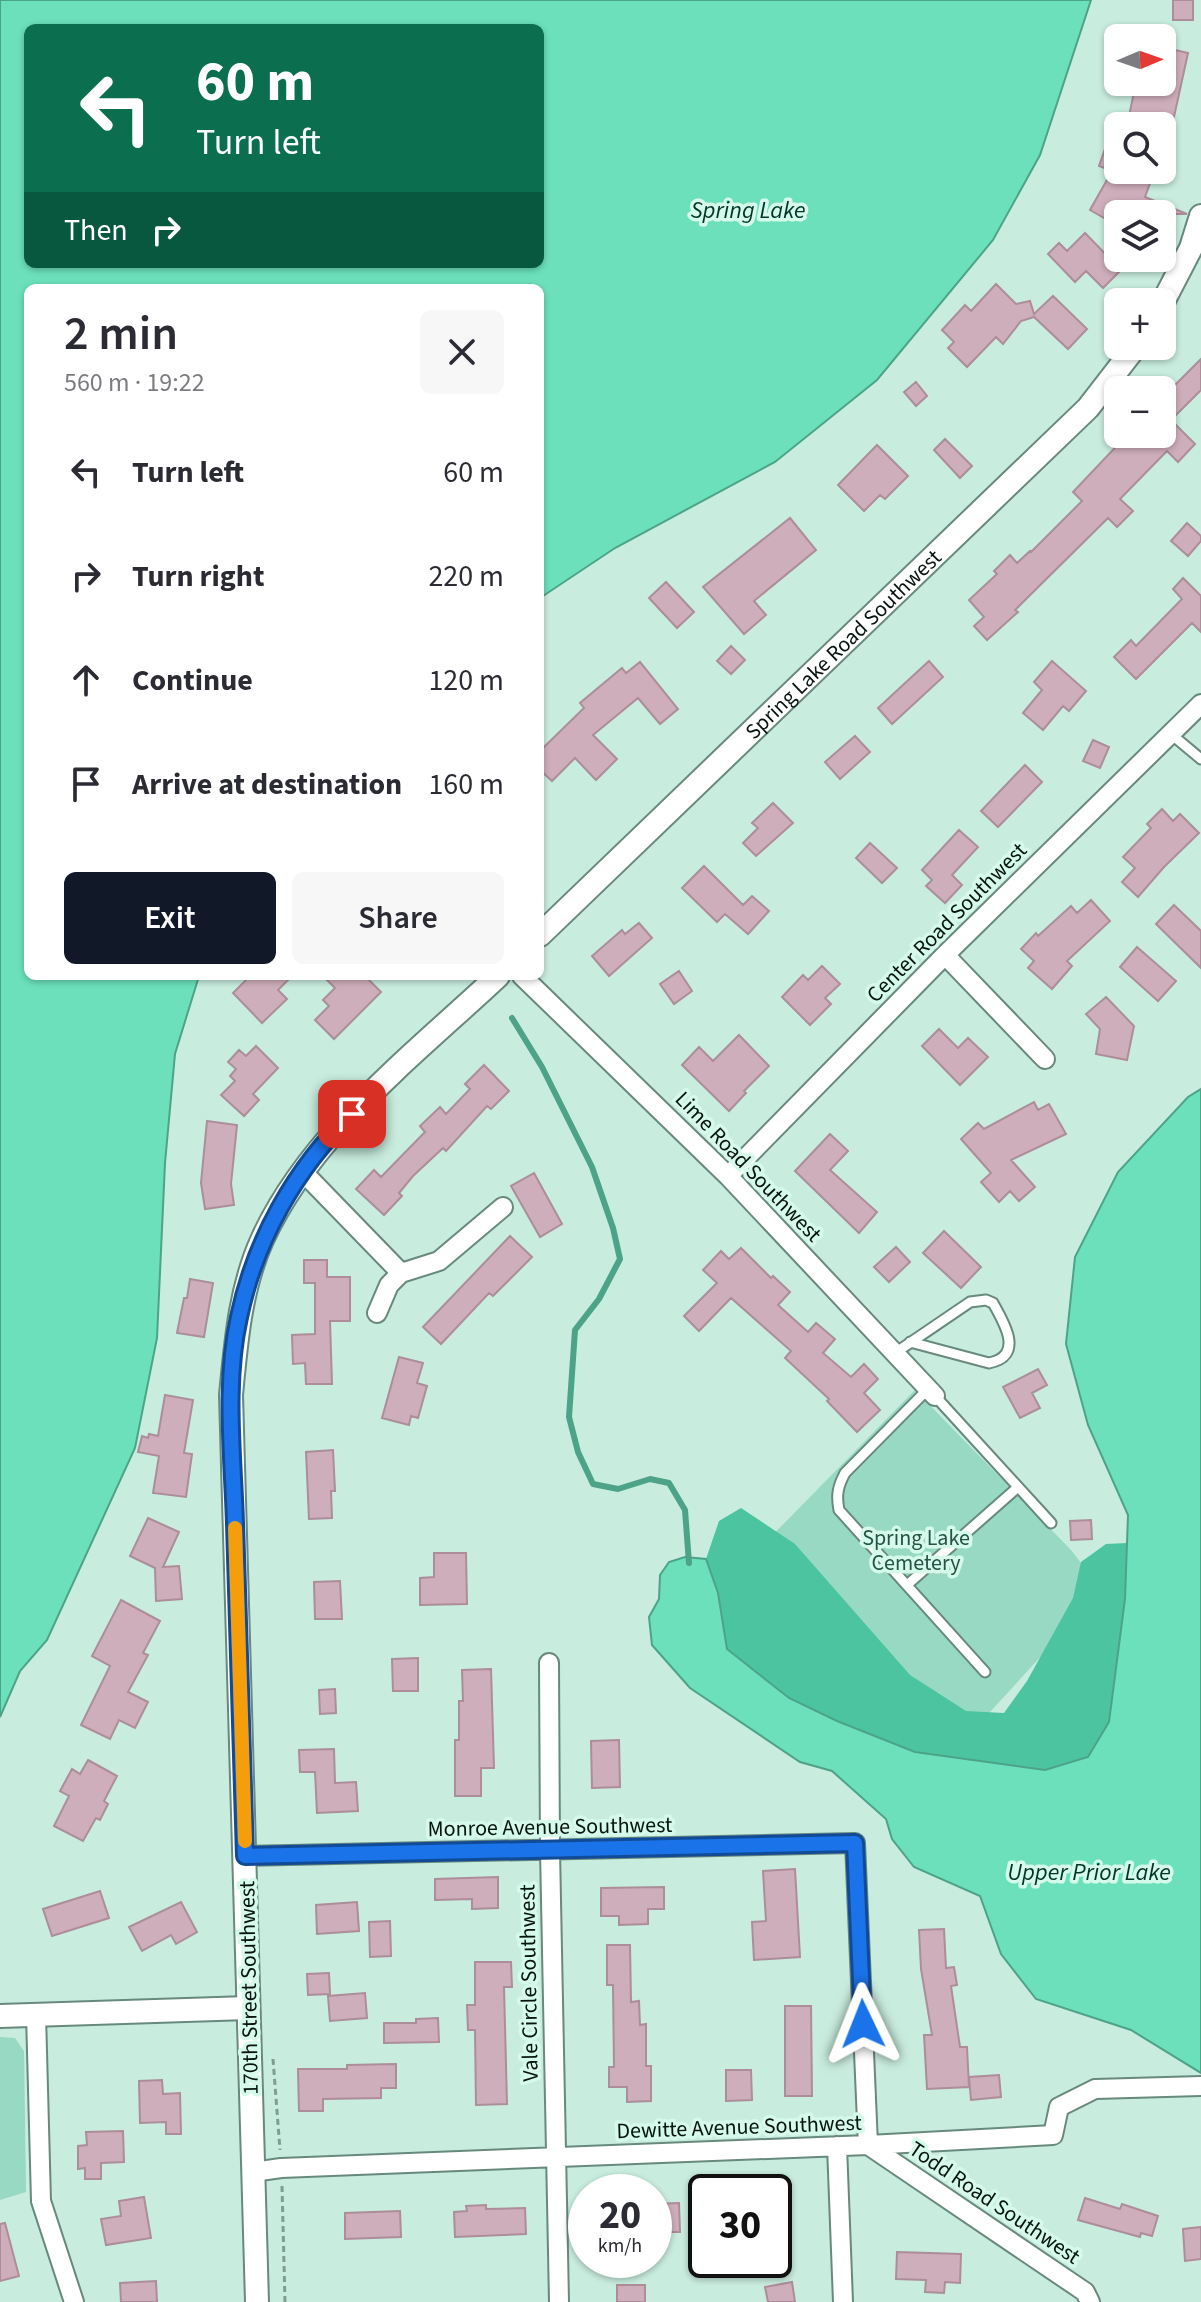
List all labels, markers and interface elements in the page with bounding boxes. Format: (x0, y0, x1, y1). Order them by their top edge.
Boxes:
north arrow (1104, 24, 1176, 96)
map controls (1104, 24, 1176, 448)
text: 60 m (196, 43, 314, 122)
icon: left (64, 56, 168, 160)
button: search (1104, 112, 1176, 184)
text: Turn left (196, 117, 321, 168)
water label: Spring Lake (690, 193, 806, 228)
button: layers (1104, 200, 1176, 272)
icon: right (144, 208, 188, 252)
text: Then (64, 209, 128, 252)
button: + (1104, 288, 1176, 360)
text: 2 min (64, 300, 178, 368)
button: close (420, 310, 504, 394)
text: 560 m · 19:22 (64, 364, 205, 401)
button: − (1104, 376, 1176, 448)
icon: left (64, 450, 108, 494)
text: Turn left (132, 451, 244, 494)
text: 60 m (443, 451, 504, 494)
street label: Spring Lake Road Southwest (738, 542, 949, 747)
icon: right (64, 554, 108, 598)
text: Turn right (132, 555, 264, 598)
text: 220 m (428, 555, 504, 598)
icon: ahead (64, 658, 108, 702)
text: Continue (132, 659, 253, 702)
text: 120 m (428, 659, 504, 702)
icon: arrive (64, 762, 108, 806)
text: Arrive at destination (132, 763, 402, 806)
text: 160 m (428, 763, 504, 806)
street label: Center Road Southwest (859, 835, 1034, 1010)
button: Exit (64, 872, 276, 964)
button: Share (292, 872, 504, 964)
pin (318, 1080, 386, 1148)
street label: Lime Road Southwest (668, 1084, 829, 1250)
icon: arrive (330, 1092, 374, 1136)
park label: Spring Lake Cemetery (862, 1522, 970, 1579)
street label: Monroe Avenue Southwest (427, 1809, 673, 1845)
water label: Upper Prior Lake (1007, 1855, 1171, 1890)
street label: 170th Street Southwest (231, 1880, 267, 2095)
street label: Vale Circle Southwest (511, 1884, 547, 2082)
position arrow (821, 1982, 905, 2066)
street label: Dewitte Avenue Southwest (616, 2107, 863, 2147)
street label: Todd Road Southwest (902, 2133, 1087, 2272)
speed limit sign: 30 (688, 2174, 792, 2278)
text: 20 (599, 2187, 641, 2244)
text: km/h (598, 2232, 642, 2260)

